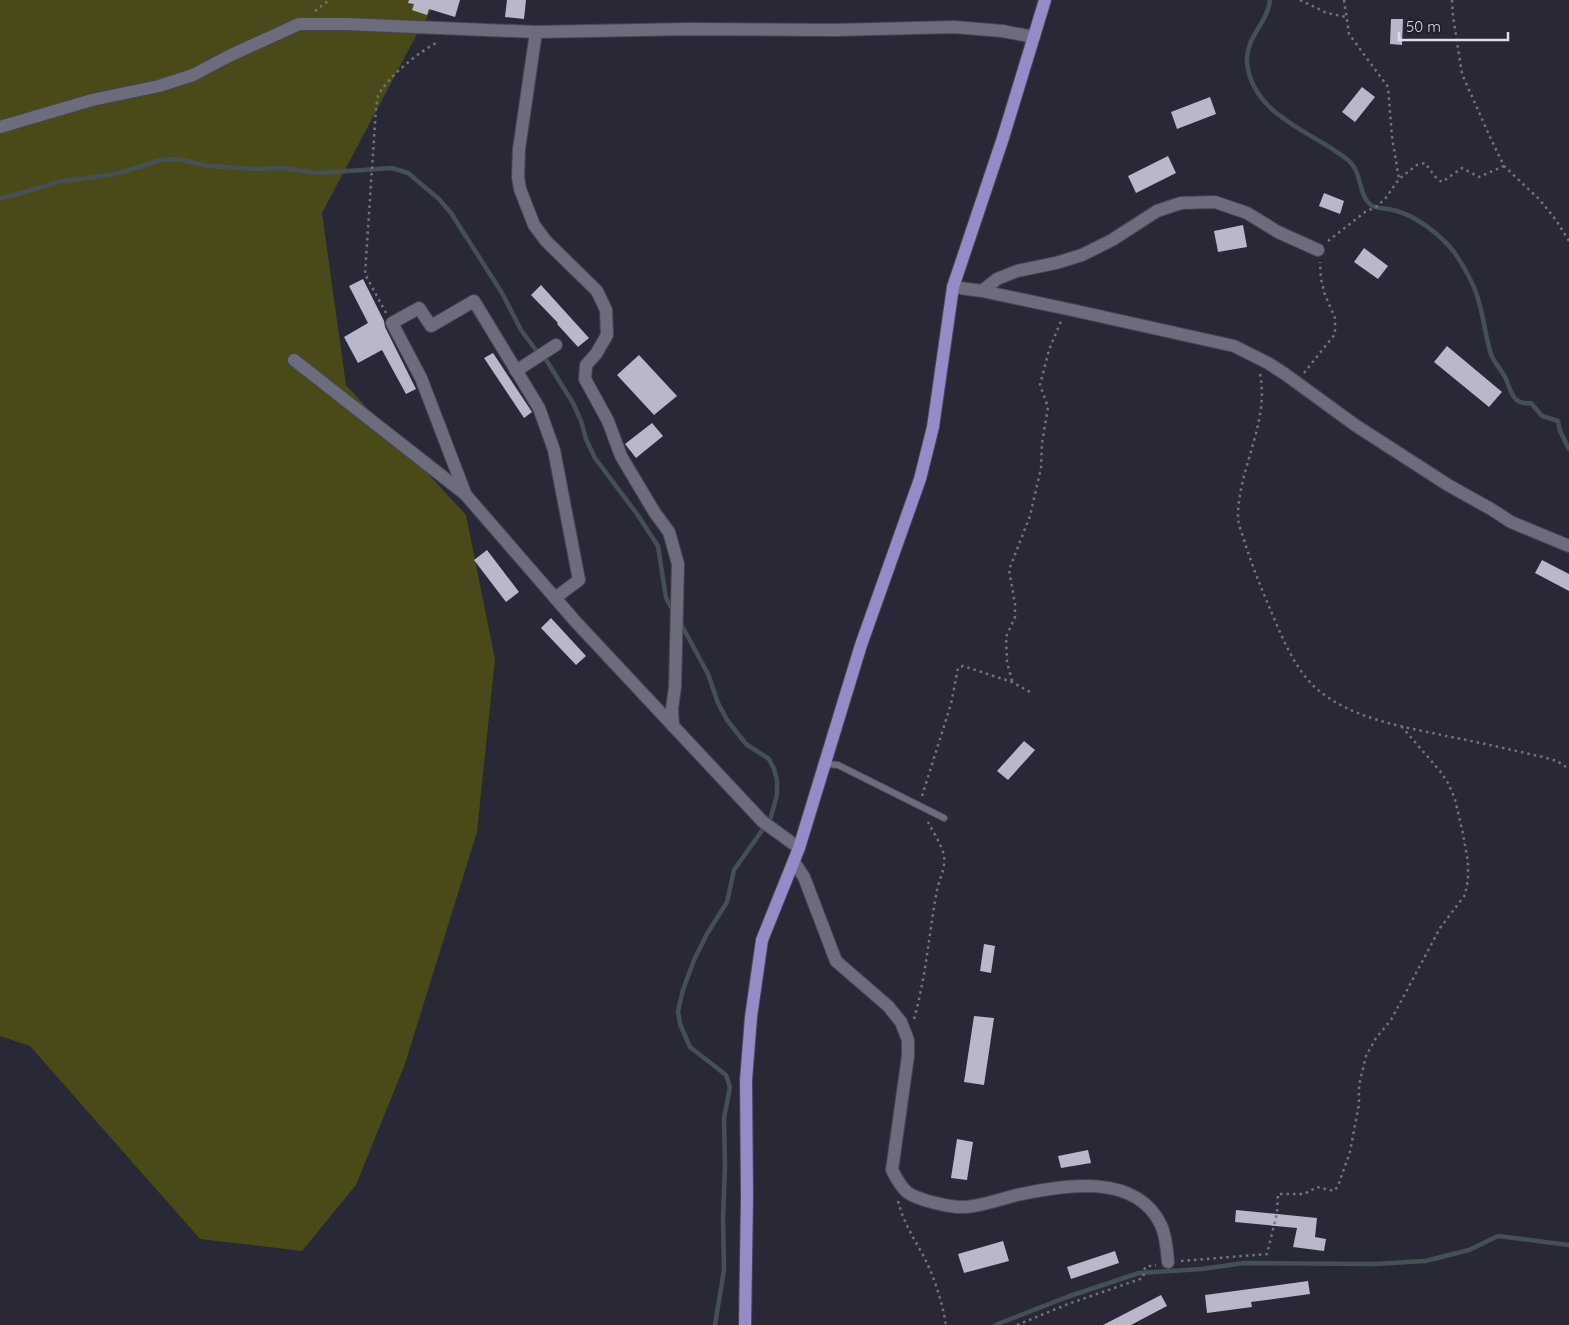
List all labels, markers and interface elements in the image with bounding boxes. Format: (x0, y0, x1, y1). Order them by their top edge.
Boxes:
scale bar (1399, 10, 1508, 42)
text: 50 m (1406, 17, 1441, 36)

